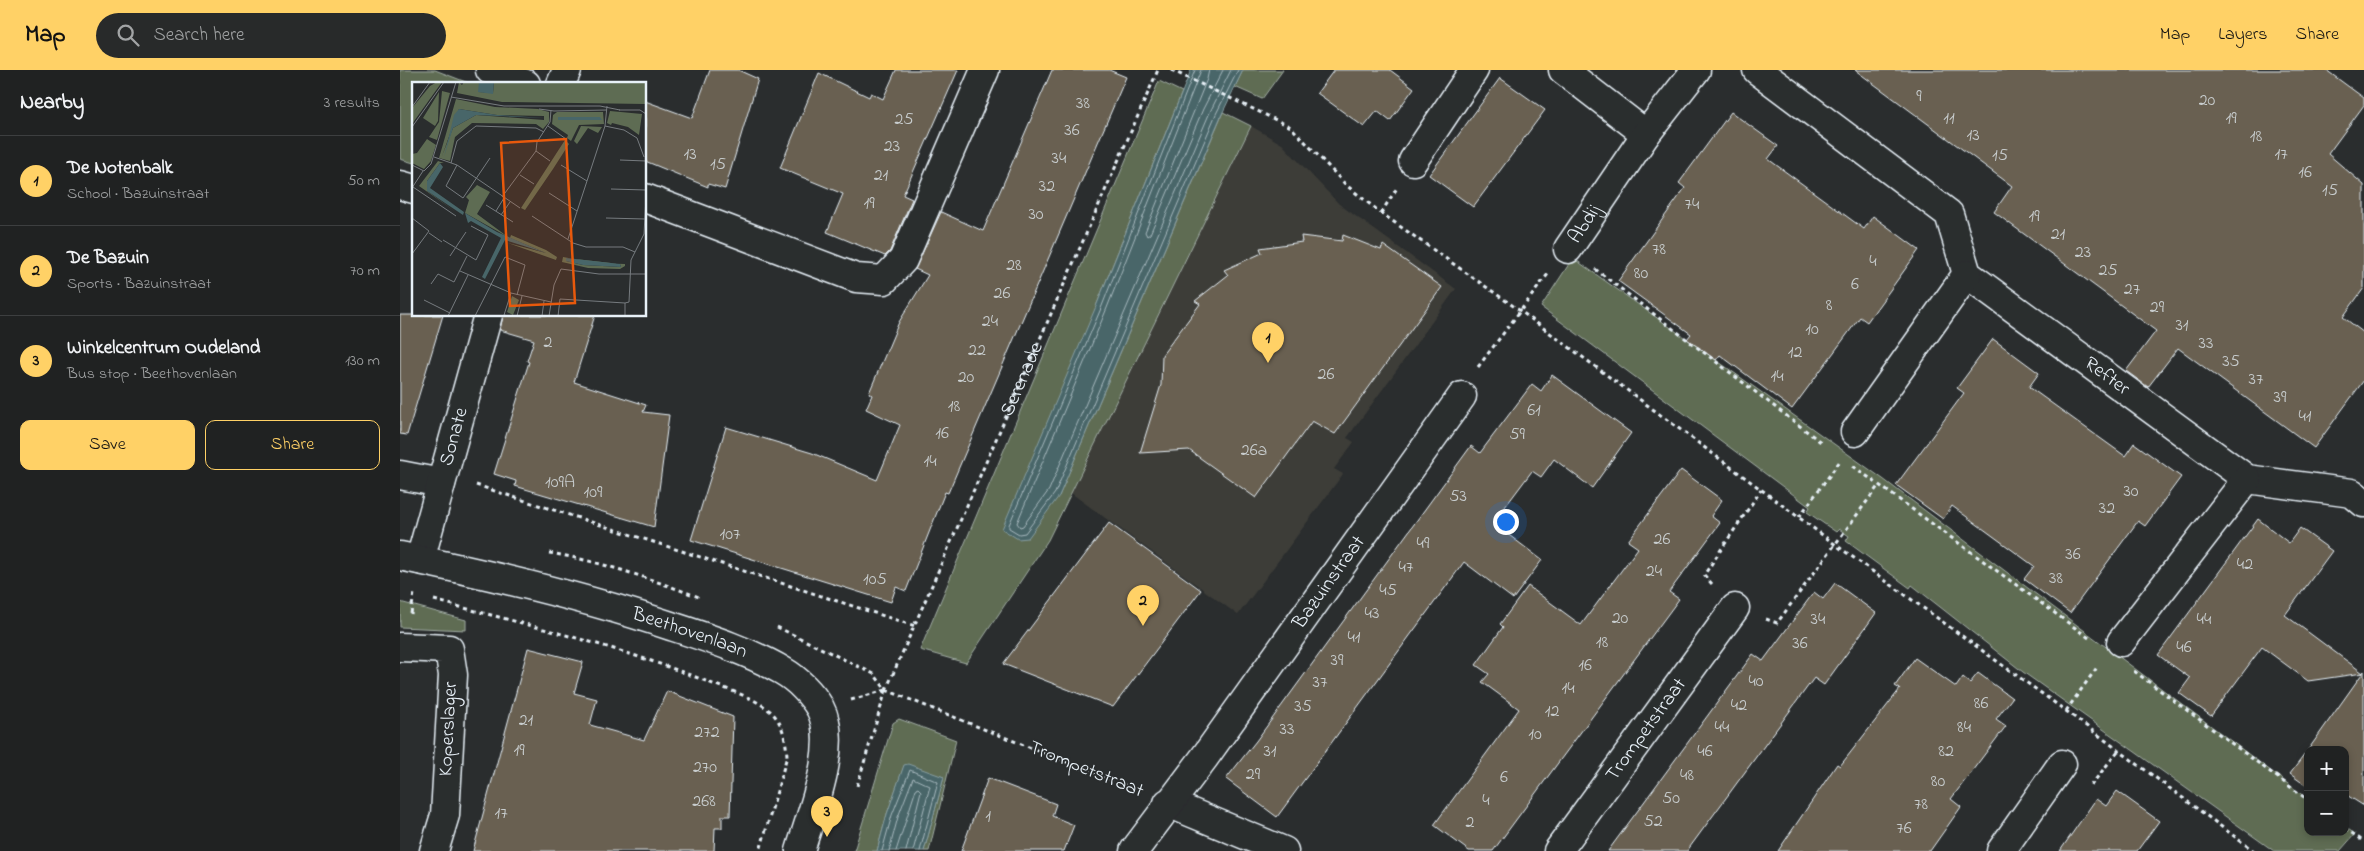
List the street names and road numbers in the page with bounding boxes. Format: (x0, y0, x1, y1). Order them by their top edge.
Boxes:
street label: Abdij (1561, 198, 1609, 250)
street label: Serenade (993, 338, 1051, 421)
street label: Refter (2078, 350, 2136, 403)
street label: Sonate (432, 404, 476, 469)
street label: Bazuinstraat (1285, 529, 1373, 636)
street label: Beethovenlaan (628, 600, 752, 666)
street label: Trompetstraat (1599, 672, 1694, 787)
street label: Koperslager (432, 680, 467, 777)
street label: Trompetstraat (1024, 734, 1148, 806)

